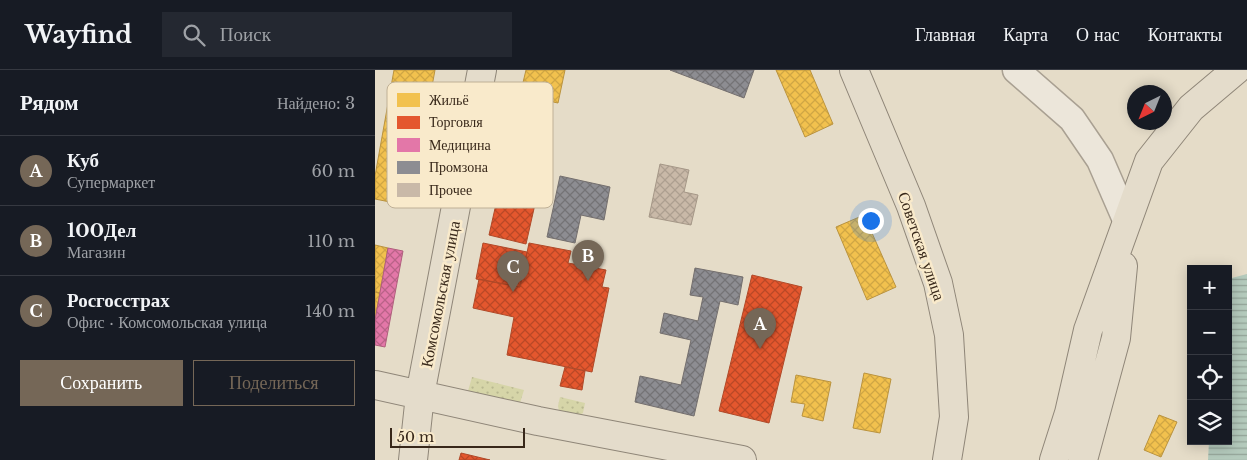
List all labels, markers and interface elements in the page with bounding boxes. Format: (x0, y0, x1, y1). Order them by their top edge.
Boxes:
search box (162, 12, 512, 57)
text: Wayfind (25, 20, 132, 49)
icon: search (180, 21, 208, 49)
text: Поиск (220, 23, 271, 46)
text: Главная (915, 24, 975, 46)
text: Карта (1003, 24, 1048, 46)
text: О нас (1076, 24, 1120, 46)
text: Контакты (1148, 24, 1222, 46)
legend (387, 82, 553, 208)
north arrow (1127, 85, 1172, 130)
text: Рядом (20, 90, 79, 116)
text: Жильё (429, 91, 469, 109)
text: Найдено: 3 (277, 93, 355, 113)
text: Торговля (429, 113, 483, 131)
text: Медицина (429, 136, 491, 154)
text: Куб (67, 149, 99, 172)
text: Промзона (429, 158, 489, 176)
text: A (30, 161, 42, 181)
text: 60 m (312, 161, 355, 181)
text: Супермаркет (67, 172, 155, 192)
text: Прочее (429, 181, 472, 199)
street label: Советская улица (894, 189, 950, 303)
your location (858, 208, 884, 234)
text: 100Дел (67, 219, 136, 242)
street label: Комсомольская улица (416, 219, 464, 369)
text: B (30, 231, 42, 251)
text: 110 m (308, 231, 355, 251)
pin: B (572, 240, 604, 281)
text: Магазин (67, 242, 125, 262)
pin: C (497, 251, 529, 292)
map controls (1187, 265, 1232, 445)
button: + (1187, 265, 1232, 310)
text: Росгосстрах (67, 289, 170, 312)
text: C (29, 301, 43, 321)
text: 140 m (305, 301, 355, 321)
pin: A (744, 308, 776, 349)
button: − (1187, 310, 1232, 355)
text: Офис · Комсомольская улица (67, 312, 267, 332)
button: locate (1187, 355, 1232, 400)
button: Сохранить (20, 360, 183, 406)
button: Поделиться (193, 360, 355, 406)
button: layers (1187, 400, 1232, 445)
scale bar (390, 425, 525, 448)
text: 50 m (397, 428, 434, 446)

